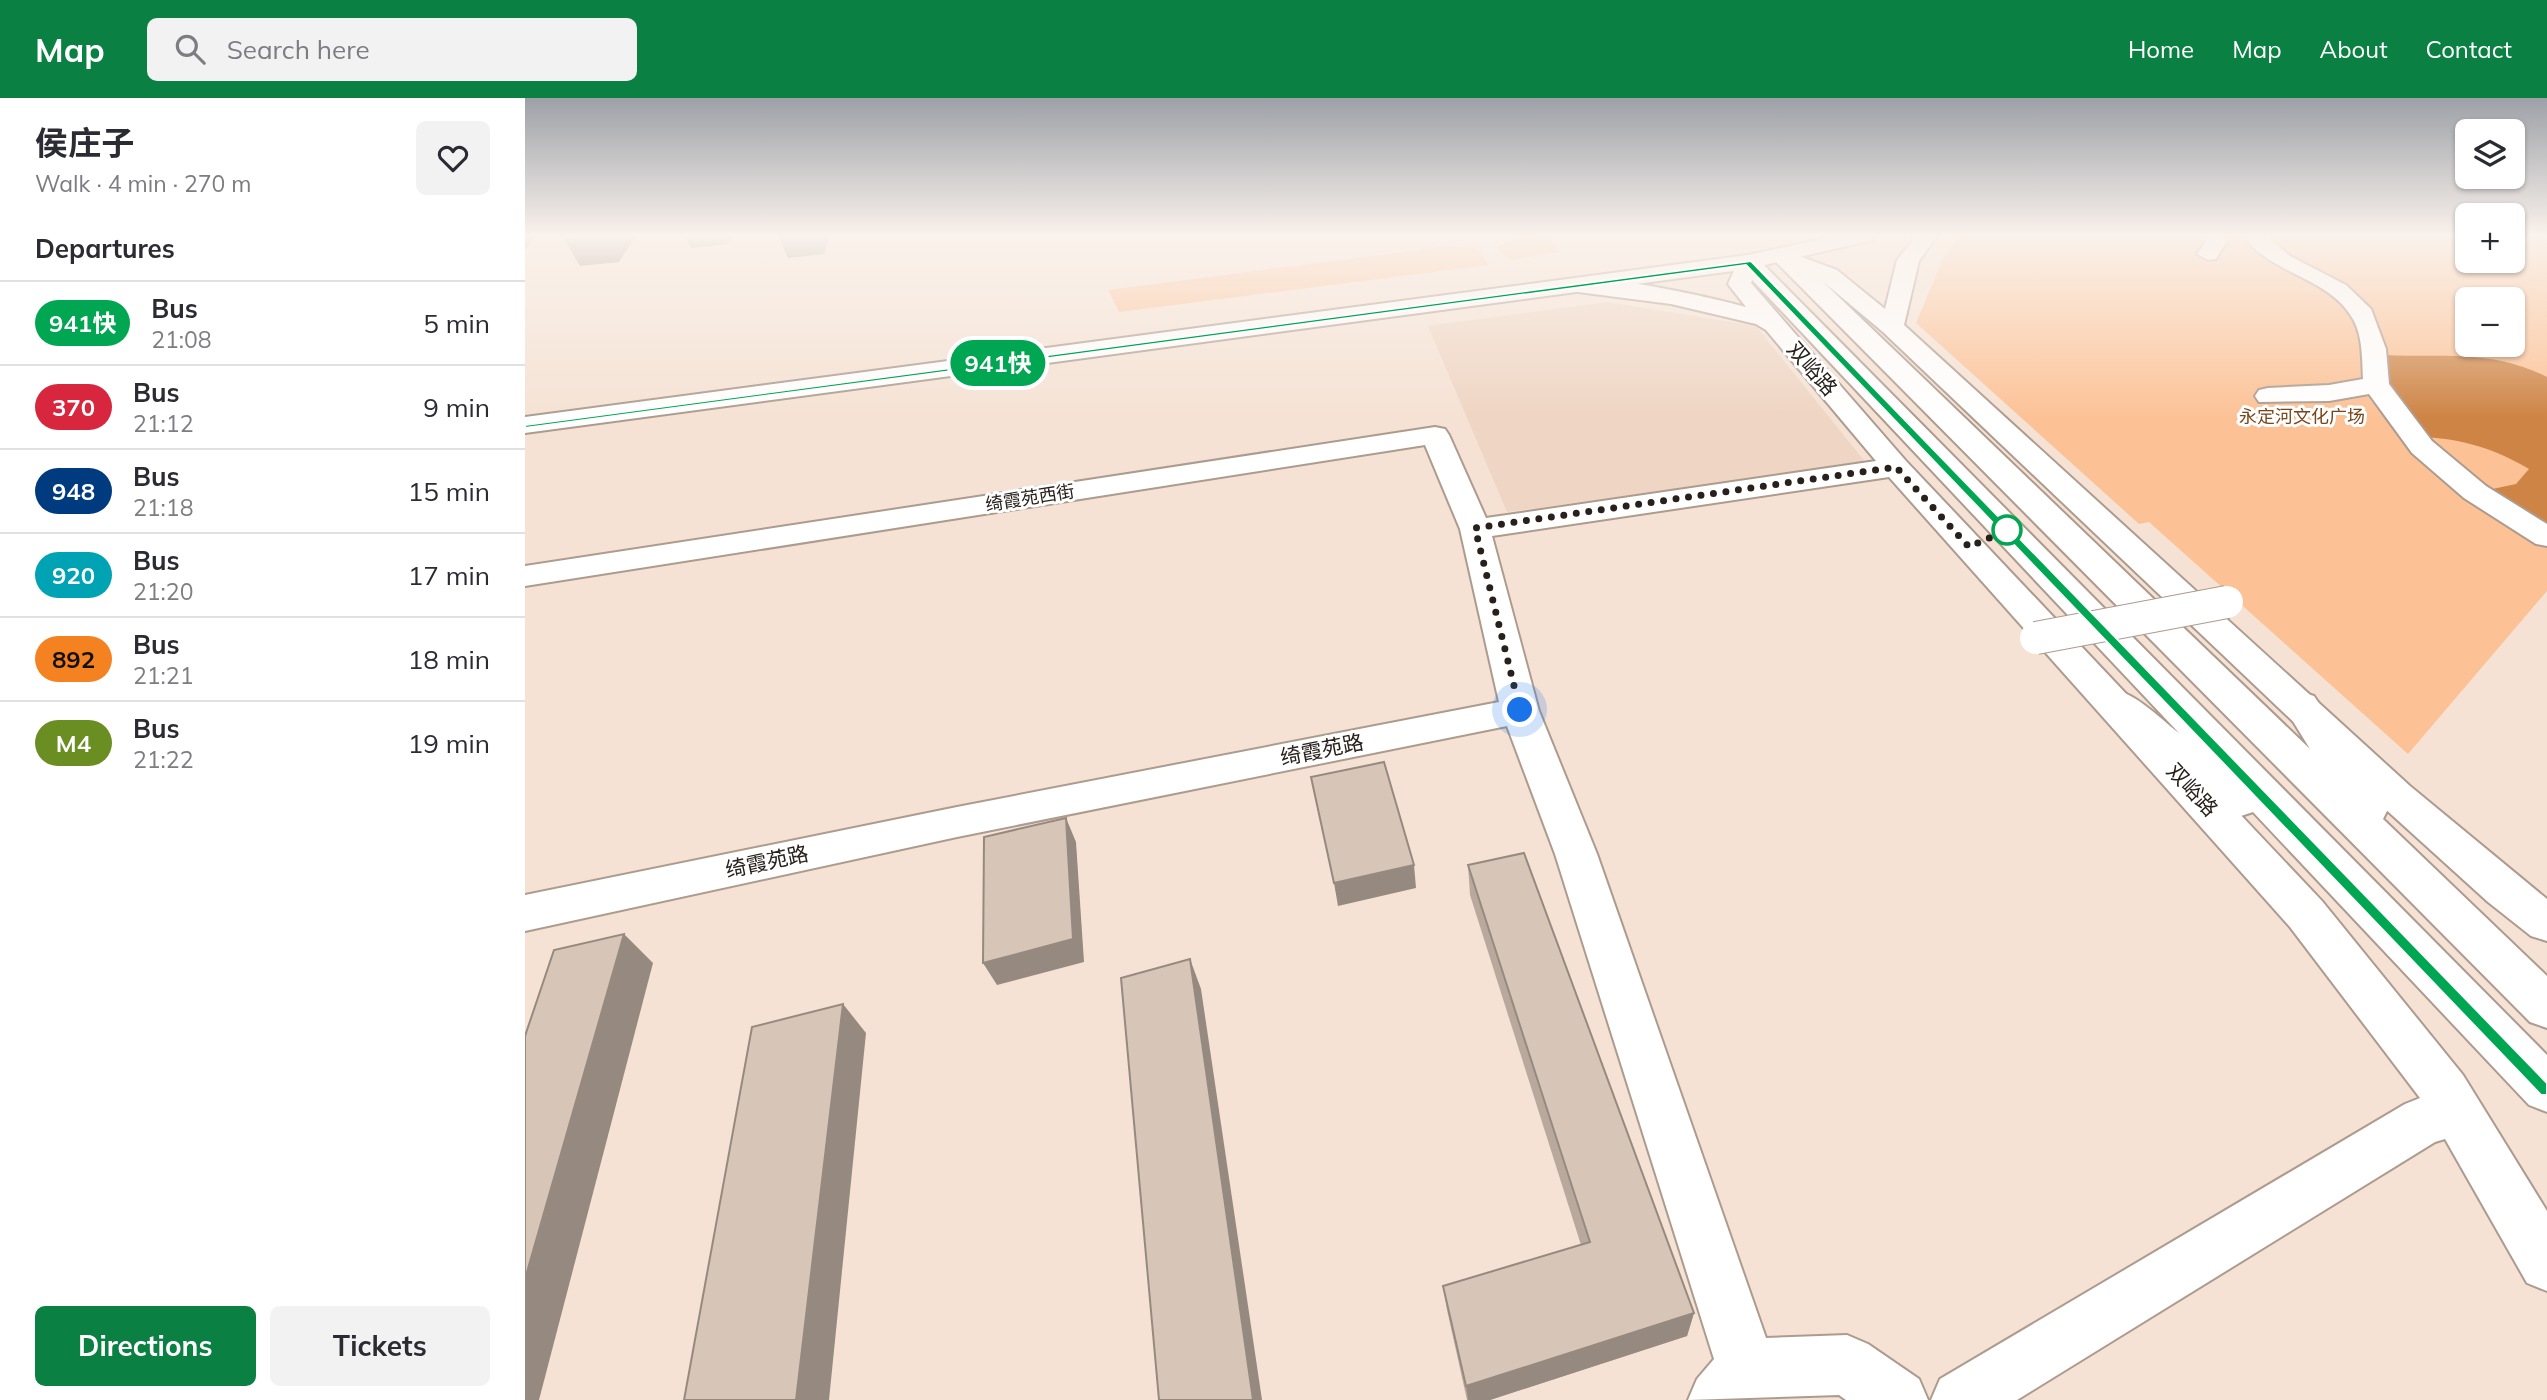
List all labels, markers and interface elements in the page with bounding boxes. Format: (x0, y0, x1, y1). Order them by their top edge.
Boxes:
search box (147, 18, 637, 81)
text: Map (35, 29, 105, 70)
icon: search (171, 30, 209, 68)
text: Search here (227, 33, 370, 66)
text: Home (2128, 34, 2194, 64)
text: Map (2232, 34, 2282, 64)
text: About (2320, 34, 2388, 64)
text: Contact (2426, 34, 2512, 64)
map controls (2455, 119, 2525, 357)
button: layers (2455, 119, 2525, 189)
button: heart (416, 121, 490, 195)
text: 侯庄子 (35, 122, 134, 163)
text: Walk · 4 min · 270 m (35, 169, 252, 198)
button: + (2455, 203, 2525, 273)
text: Departures (35, 232, 175, 265)
button: − (2455, 287, 2525, 357)
text: Bus (151, 292, 198, 325)
text: 5 min (423, 307, 490, 340)
text: 941快 (49, 308, 116, 338)
text: 21:08 (151, 325, 212, 354)
street label: 双峪路 (1782, 336, 1843, 401)
line badge: 941快 (949, 340, 1047, 386)
text: 941快 (964, 348, 1032, 378)
text: Bus (133, 376, 179, 409)
text: 9 min (423, 391, 490, 424)
text: 370 (52, 392, 95, 422)
park label: 永定河文化广场 (2239, 405, 2365, 428)
text: 21:12 (133, 409, 193, 438)
text: Bus (133, 460, 179, 493)
text: 15 min (408, 475, 490, 508)
text: 948 (52, 476, 95, 506)
street label: 绮霞苑西街 (984, 479, 1076, 516)
text: 21:18 (133, 493, 193, 522)
unlabelled marker (1992, 515, 2022, 545)
text: Bus (133, 544, 179, 577)
text: 17 min (408, 559, 490, 592)
text: 920 (52, 560, 95, 590)
text: 21:20 (133, 577, 193, 606)
text: Bus (133, 628, 179, 661)
text: 18 min (408, 643, 490, 676)
text: 892 (52, 644, 95, 674)
text: 21:21 (133, 661, 193, 690)
your location (1502, 692, 1537, 727)
text: Bus (133, 712, 179, 745)
text: 19 min (408, 727, 490, 760)
text: M4 (56, 728, 91, 758)
street label: 绮霞苑路 (1278, 728, 1366, 770)
text: 21:22 (133, 745, 193, 774)
street label: 双峪路 (2162, 757, 2224, 821)
street label: 绮霞苑路 (723, 840, 811, 882)
button: Directions (35, 1306, 256, 1386)
button: Tickets (270, 1306, 490, 1386)

